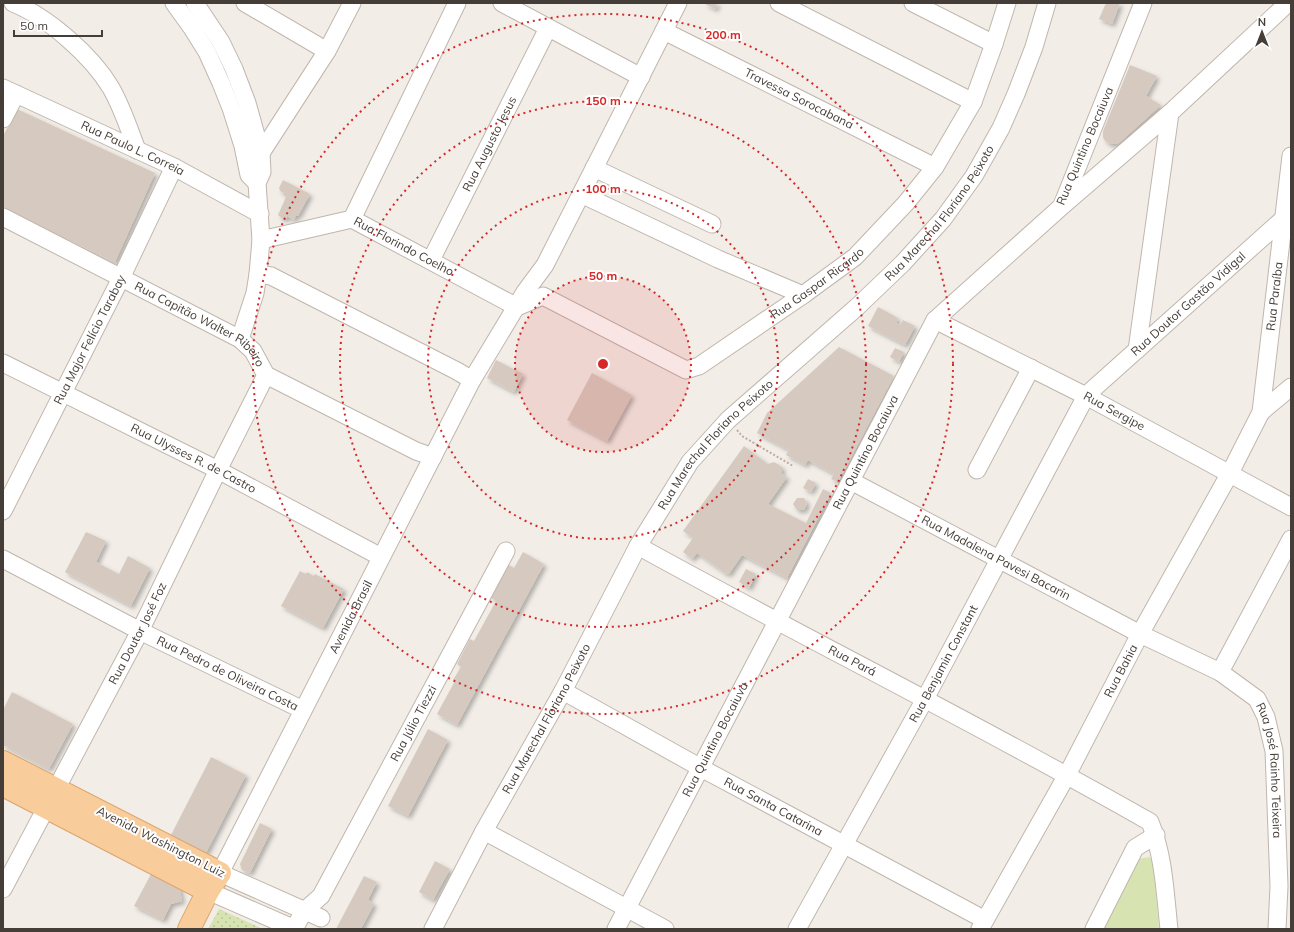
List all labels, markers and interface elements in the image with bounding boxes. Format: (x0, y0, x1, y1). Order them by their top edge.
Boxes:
scale bar (14, 12, 102, 38)
north arrow (1242, 12, 1282, 52)
text: N (1258, 15, 1266, 29)
text: 50 m (20, 18, 48, 33)
text: 200 m (705, 27, 741, 42)
street label: Travessa Sorocabana (742, 65, 856, 132)
street label: Rua Quintino Bocaiuva (1053, 84, 1116, 207)
street label: Rua Augusto Jesus (459, 93, 519, 194)
text: 150 m (585, 93, 621, 108)
street label: Rua Paulo L. Correia (79, 117, 187, 178)
street label: Rua Marechal Floriano Peixoto (881, 142, 997, 284)
text: 100 m (585, 181, 621, 196)
street label: Rua Florindo Coelho (351, 213, 457, 279)
street label: Rua Gaspar Ricardo (767, 244, 867, 322)
street label: Rua Doutor Gastão Vidigal (1128, 248, 1248, 359)
street label: Rua Paraíba (1263, 261, 1286, 332)
text: 50 m (589, 268, 617, 283)
street label: Rua Major Felício Tarabay (50, 271, 129, 407)
street label: Rua Capitão Walter Ribeiro (132, 278, 268, 369)
centre of rings (596, 357, 610, 371)
street label: Rua Marechal Floriano Peixoto (654, 376, 776, 512)
street label: Rua Sergipe (1081, 388, 1148, 433)
street label: Rua Quintino Bocaiuva (829, 392, 901, 512)
street label: Rua Ulysses R. de Castro (129, 420, 259, 496)
street label: Rua Madalena Pavesi Bacarin (919, 512, 1073, 603)
street label: Avenida Brasil (325, 578, 375, 656)
street label: Rua Doutor José Foz (105, 580, 170, 687)
street label: Rua Benjamin Constant (905, 602, 981, 725)
street label: Rua Pedro de Oliveira Costa (155, 632, 301, 714)
street label: Rua Marechal Floriano Peixoto (499, 641, 593, 796)
street label: Rua Pará (826, 642, 879, 679)
street label: Rua Bahia (1100, 642, 1140, 700)
street label: Rua Quintino Bocaiuva (679, 679, 751, 799)
street label: Rua Júlio Tiezzi (387, 683, 440, 764)
street label: Rua José Rainho Teixeira (1253, 700, 1285, 838)
street label: Rua Santa Catarina (721, 774, 826, 839)
street label: Avenida Washington Luiz (94, 803, 228, 881)

